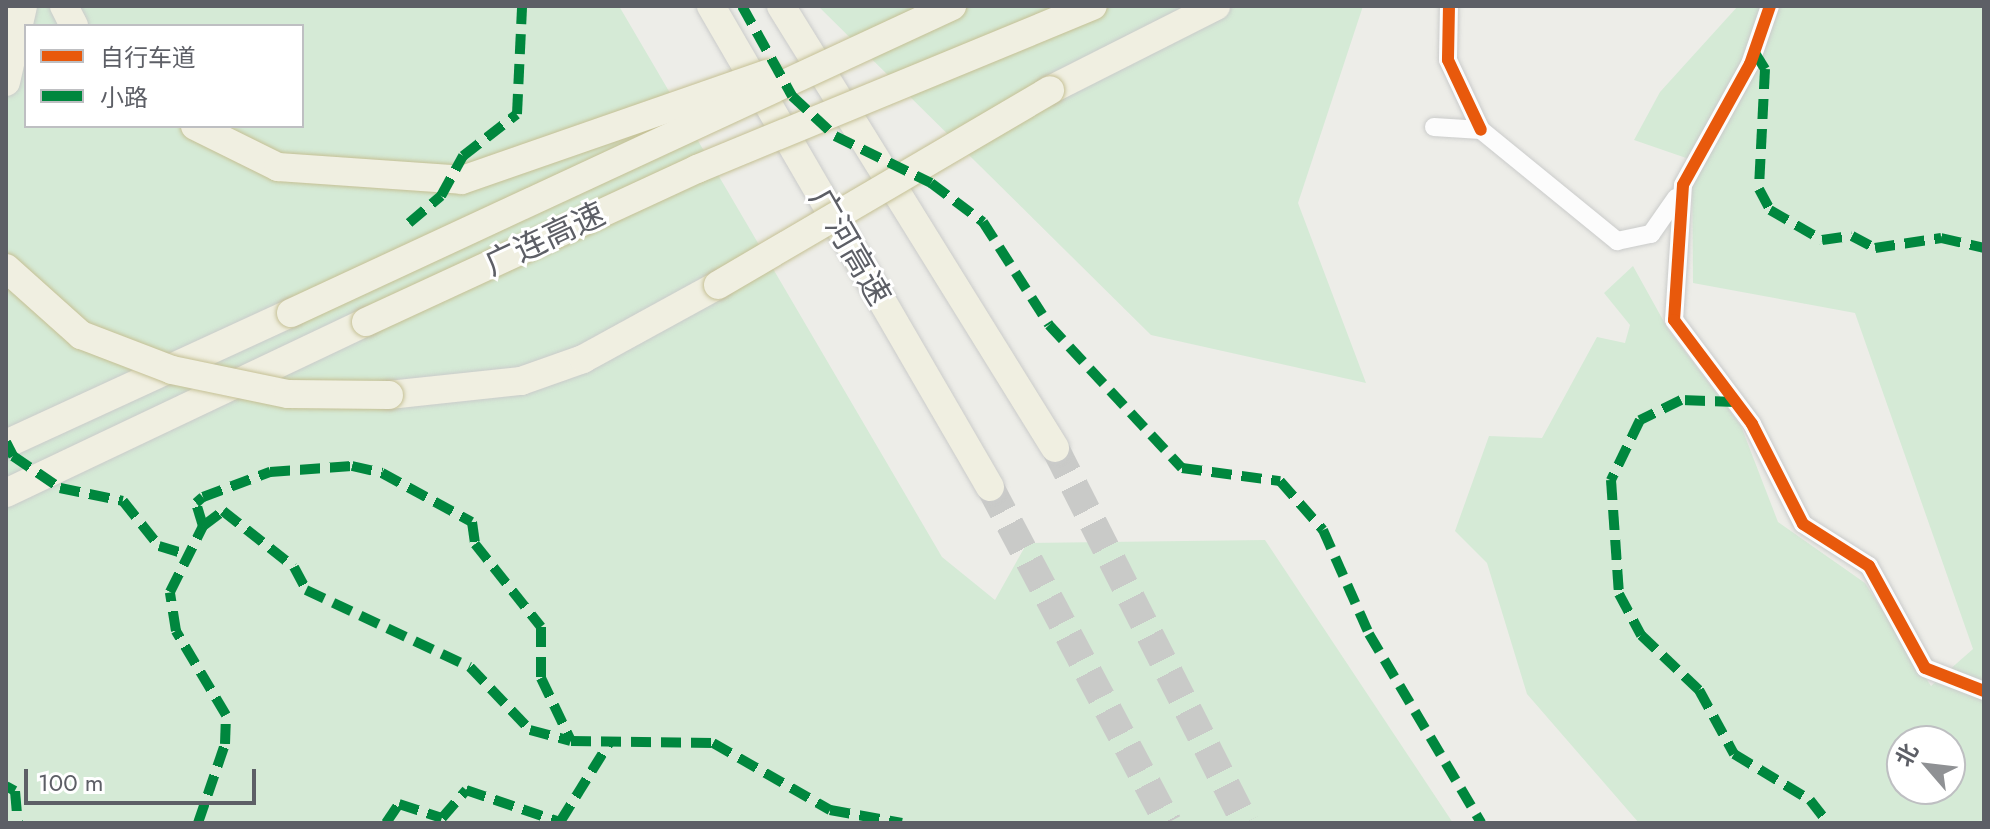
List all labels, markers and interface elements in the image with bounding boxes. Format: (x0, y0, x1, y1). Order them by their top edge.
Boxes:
legend (24, 24, 304, 128)
text: 自行车道 (100, 40, 196, 75)
text: 小路 (100, 80, 148, 115)
street label: 广河高速 (801, 182, 899, 312)
street label: 广连高速 (479, 195, 611, 283)
north arrow (1886, 725, 1966, 805)
text: 北 (1887, 737, 1926, 772)
scale bar (28, 753, 260, 803)
text: 100 m (38, 765, 104, 800)

